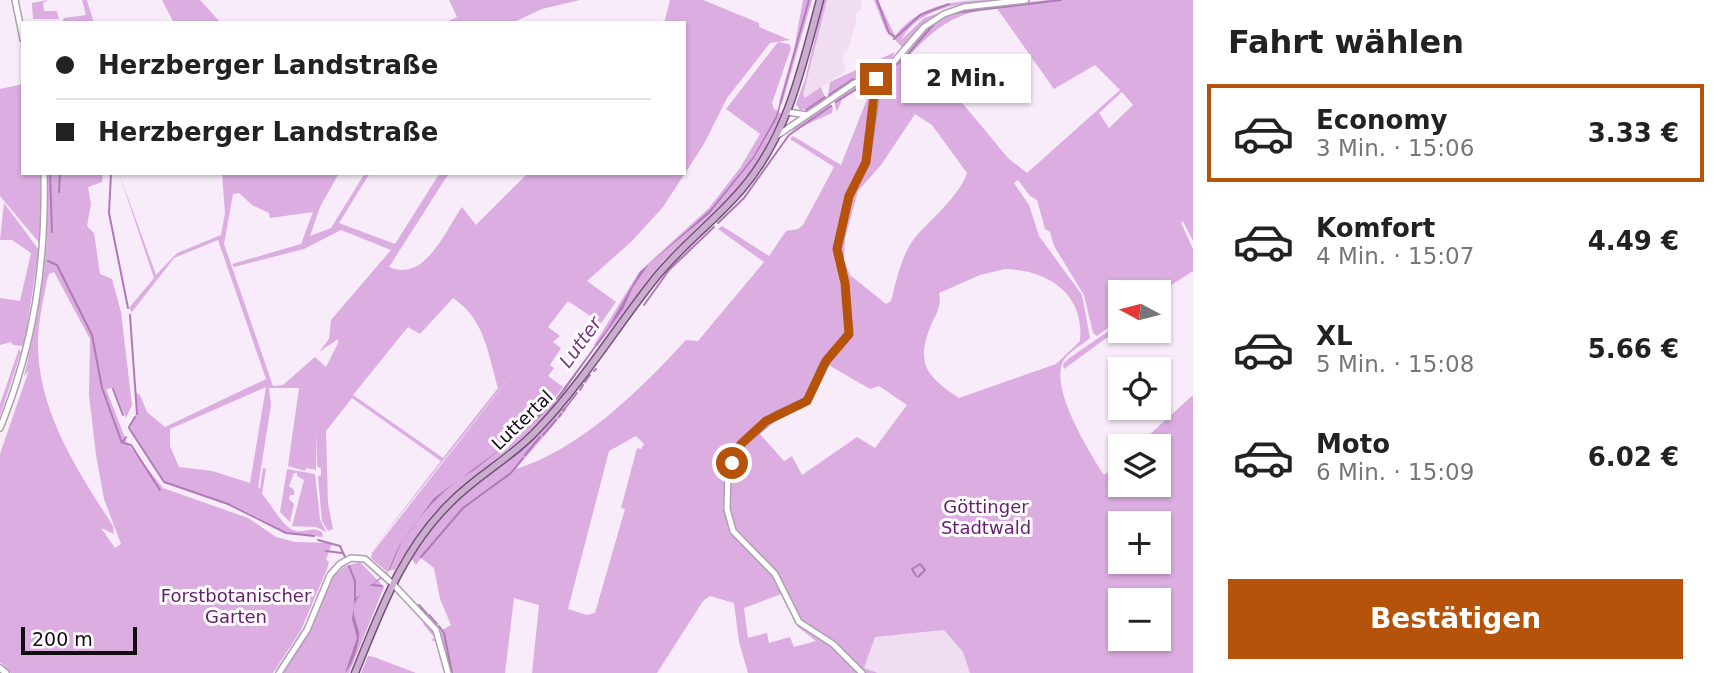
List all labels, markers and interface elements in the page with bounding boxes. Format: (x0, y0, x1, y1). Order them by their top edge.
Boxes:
text: Fahrt wählen (1228, 23, 1464, 61)
text: Herzberger Landstraße (98, 50, 438, 80)
callout: 2 Min. (900, 55, 1030, 104)
route end (860, 63, 892, 95)
text: 2 Min. (926, 65, 1006, 91)
icon: car (1232, 102, 1295, 165)
text: Economy (1316, 105, 1447, 135)
text: Herzberger Landstraße (98, 117, 438, 147)
text: 3.33 € (1588, 118, 1679, 148)
text: 3 Min. · 15:06 (1316, 135, 1474, 161)
icon: car (1232, 210, 1295, 273)
text: Komfort (1316, 213, 1435, 243)
text: 4.49 € (1588, 226, 1679, 256)
text: 4 Min. · 15:07 (1316, 243, 1474, 269)
north arrow (1108, 280, 1171, 343)
map controls (1108, 280, 1171, 651)
water label: Lutter (554, 312, 606, 372)
icon: car (1232, 318, 1295, 381)
text: XL (1316, 321, 1353, 351)
text: 5.66 € (1588, 334, 1679, 364)
text: 5 Min. · 15:08 (1316, 351, 1474, 377)
button: locate (1108, 357, 1171, 420)
street label: Luttertal (487, 386, 557, 454)
icon: car (1232, 426, 1295, 489)
text: Moto (1316, 429, 1390, 459)
button: layers (1108, 434, 1171, 497)
text: 6.02 € (1588, 442, 1679, 472)
route start (716, 447, 748, 479)
text: 6 Min. · 15:09 (1316, 459, 1474, 485)
park label: Göttinger Stadtwald (941, 496, 1031, 538)
button: + (1108, 511, 1171, 574)
button: Bestätigen (1228, 579, 1683, 659)
park label: Forstbotanischer Garten (161, 585, 312, 627)
button: − (1108, 588, 1171, 651)
scale bar (21, 624, 136, 656)
text: 200 m (32, 628, 93, 650)

